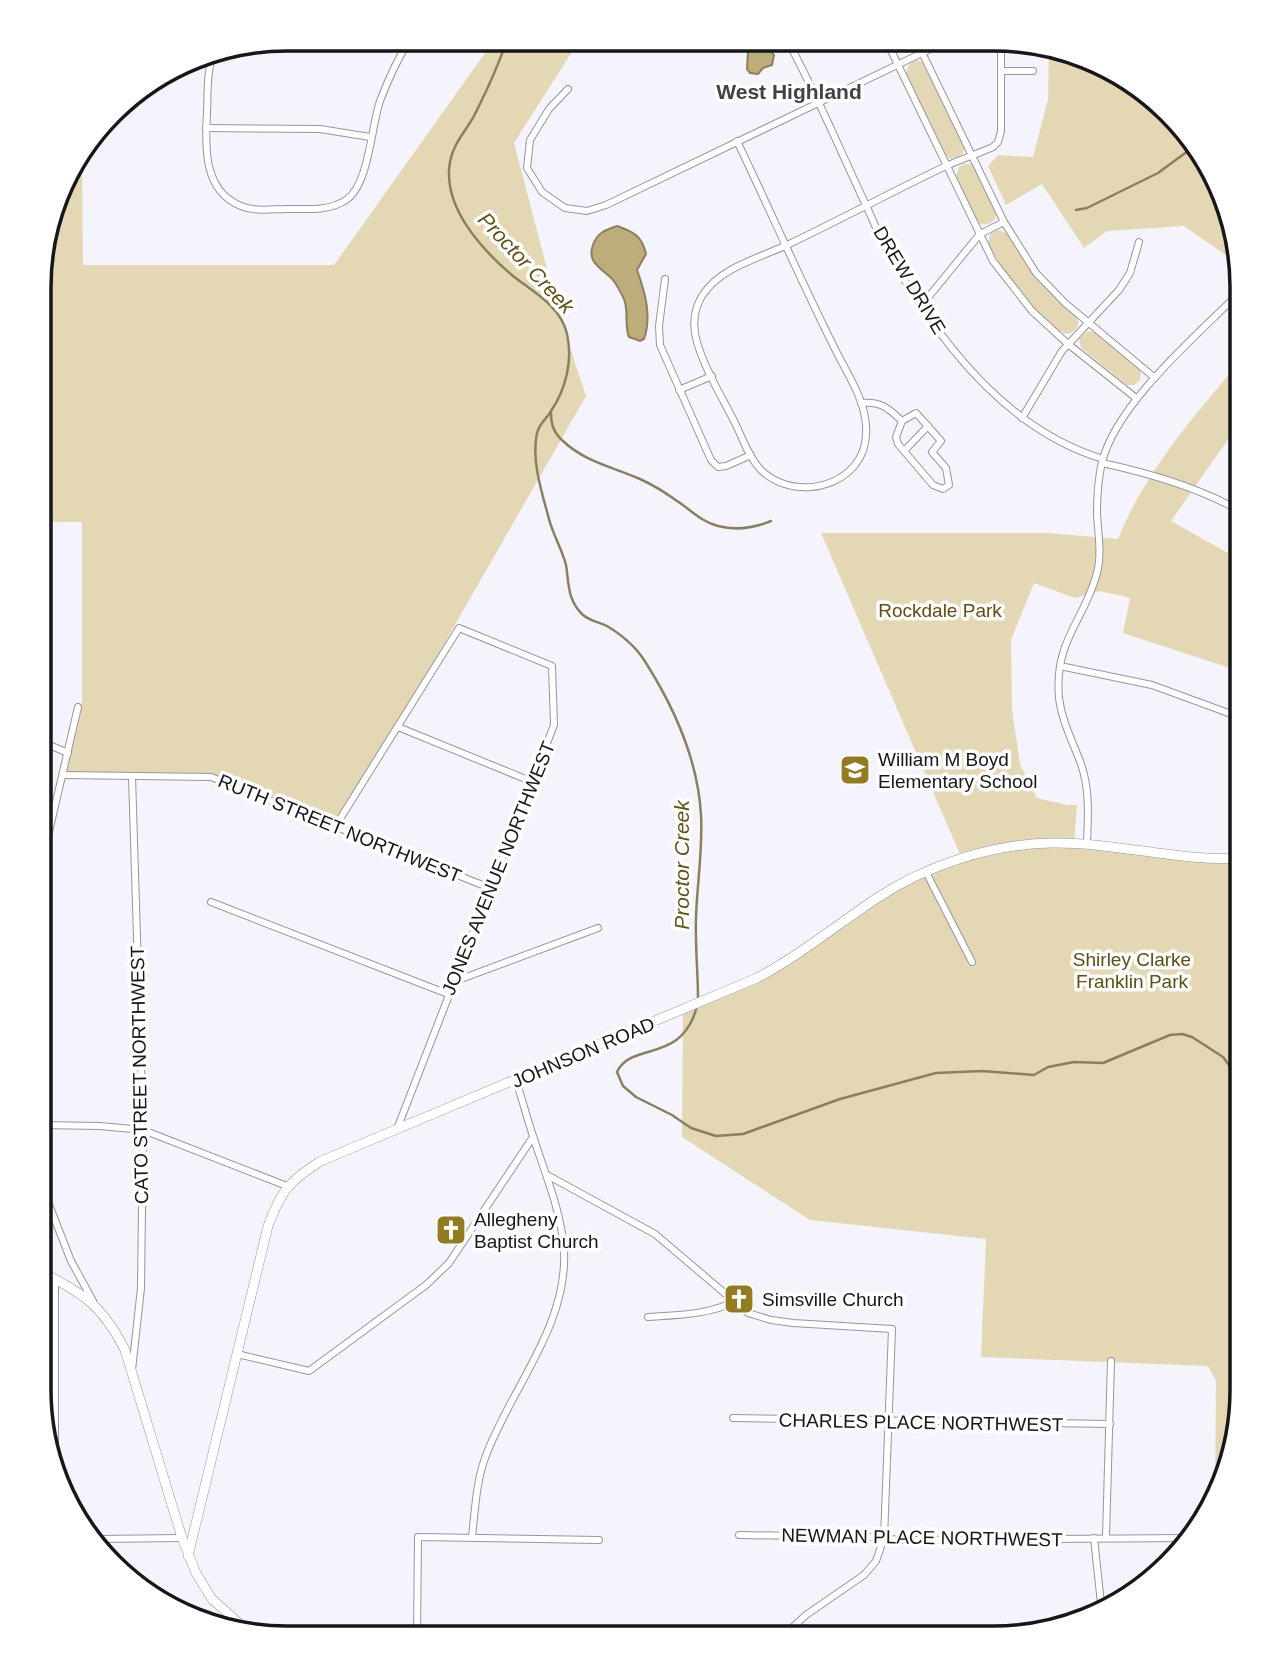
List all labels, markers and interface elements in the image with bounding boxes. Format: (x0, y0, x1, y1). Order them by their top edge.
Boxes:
district label: West Highland (716, 80, 862, 103)
water label: Proctor Creek (474, 207, 580, 319)
street label: DREW DRIVE (869, 223, 950, 338)
park label: Rockdale Park (878, 600, 1002, 621)
street label: JONES AVENUE NORTHWEST (438, 738, 559, 998)
place label: William M Boyd Elementary School (878, 749, 1037, 792)
school or university icon: William M Boyd Elementary School (838, 753, 872, 787)
street label: RUTH STREET NORTHWEST (215, 770, 465, 887)
water label: Proctor Creek (670, 799, 693, 930)
street label: CATO STREET NORTHWEST (127, 945, 152, 1204)
park label: Shirley Clarke Franklin Park (1073, 949, 1191, 992)
street label: JOHNSON ROAD (509, 1013, 658, 1092)
place label: Allegheny Baptist Church (474, 1209, 599, 1252)
church icon: Allegheny Baptist Church (434, 1213, 468, 1247)
church icon: Simsville Church (722, 1282, 756, 1316)
place label: Simsville Church (762, 1289, 903, 1310)
street label: CHARLES PLACE NORTHWEST (778, 1410, 1064, 1435)
street label: NEWMAN PLACE NORTHWEST (781, 1525, 1063, 1550)

